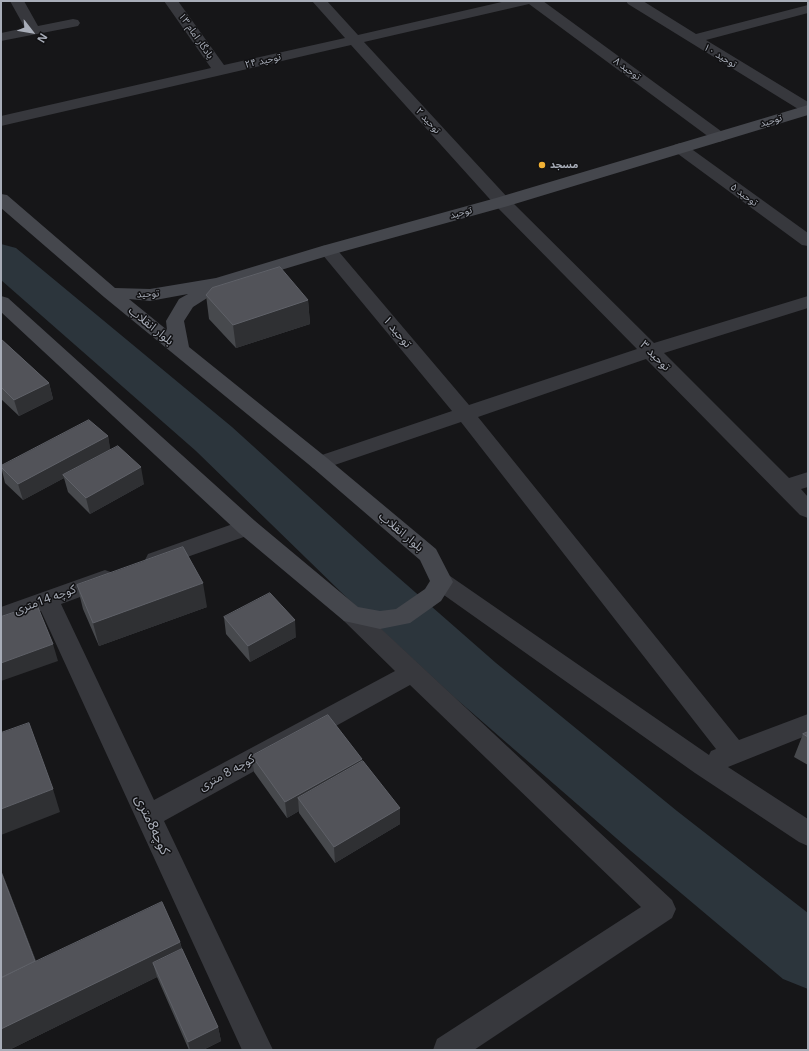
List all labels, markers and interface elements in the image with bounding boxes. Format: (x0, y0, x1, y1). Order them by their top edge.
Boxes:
street label: یادگار امام ۱۳ (176, 11, 216, 61)
north arrow (12, 12, 52, 52)
text: N (34, 31, 51, 46)
street label: توحید ۱۰ (701, 41, 739, 71)
street label: توحید ۲۴ (244, 51, 282, 71)
street label: توحید ۸ (611, 55, 643, 83)
street label: توحید ۲ (413, 106, 443, 136)
street label: توحید (758, 112, 784, 130)
place label: مسجد (550, 159, 578, 171)
marker: مسجد (537, 160, 547, 170)
street label: توحید ۵ (728, 181, 760, 209)
street label: توحید (449, 204, 473, 222)
street label: توحید (136, 287, 160, 301)
street label: بلوار انقلاب (125, 303, 177, 349)
street label: توحید ۱ (380, 313, 414, 351)
street label: توحید ۳ (637, 338, 673, 374)
street label: بلوار انقلاب (376, 509, 426, 555)
street label: کوچه 14متری (12, 582, 78, 618)
street label: کوچه 8 متری (197, 752, 257, 794)
street label: کوچه8متری (131, 792, 173, 858)

